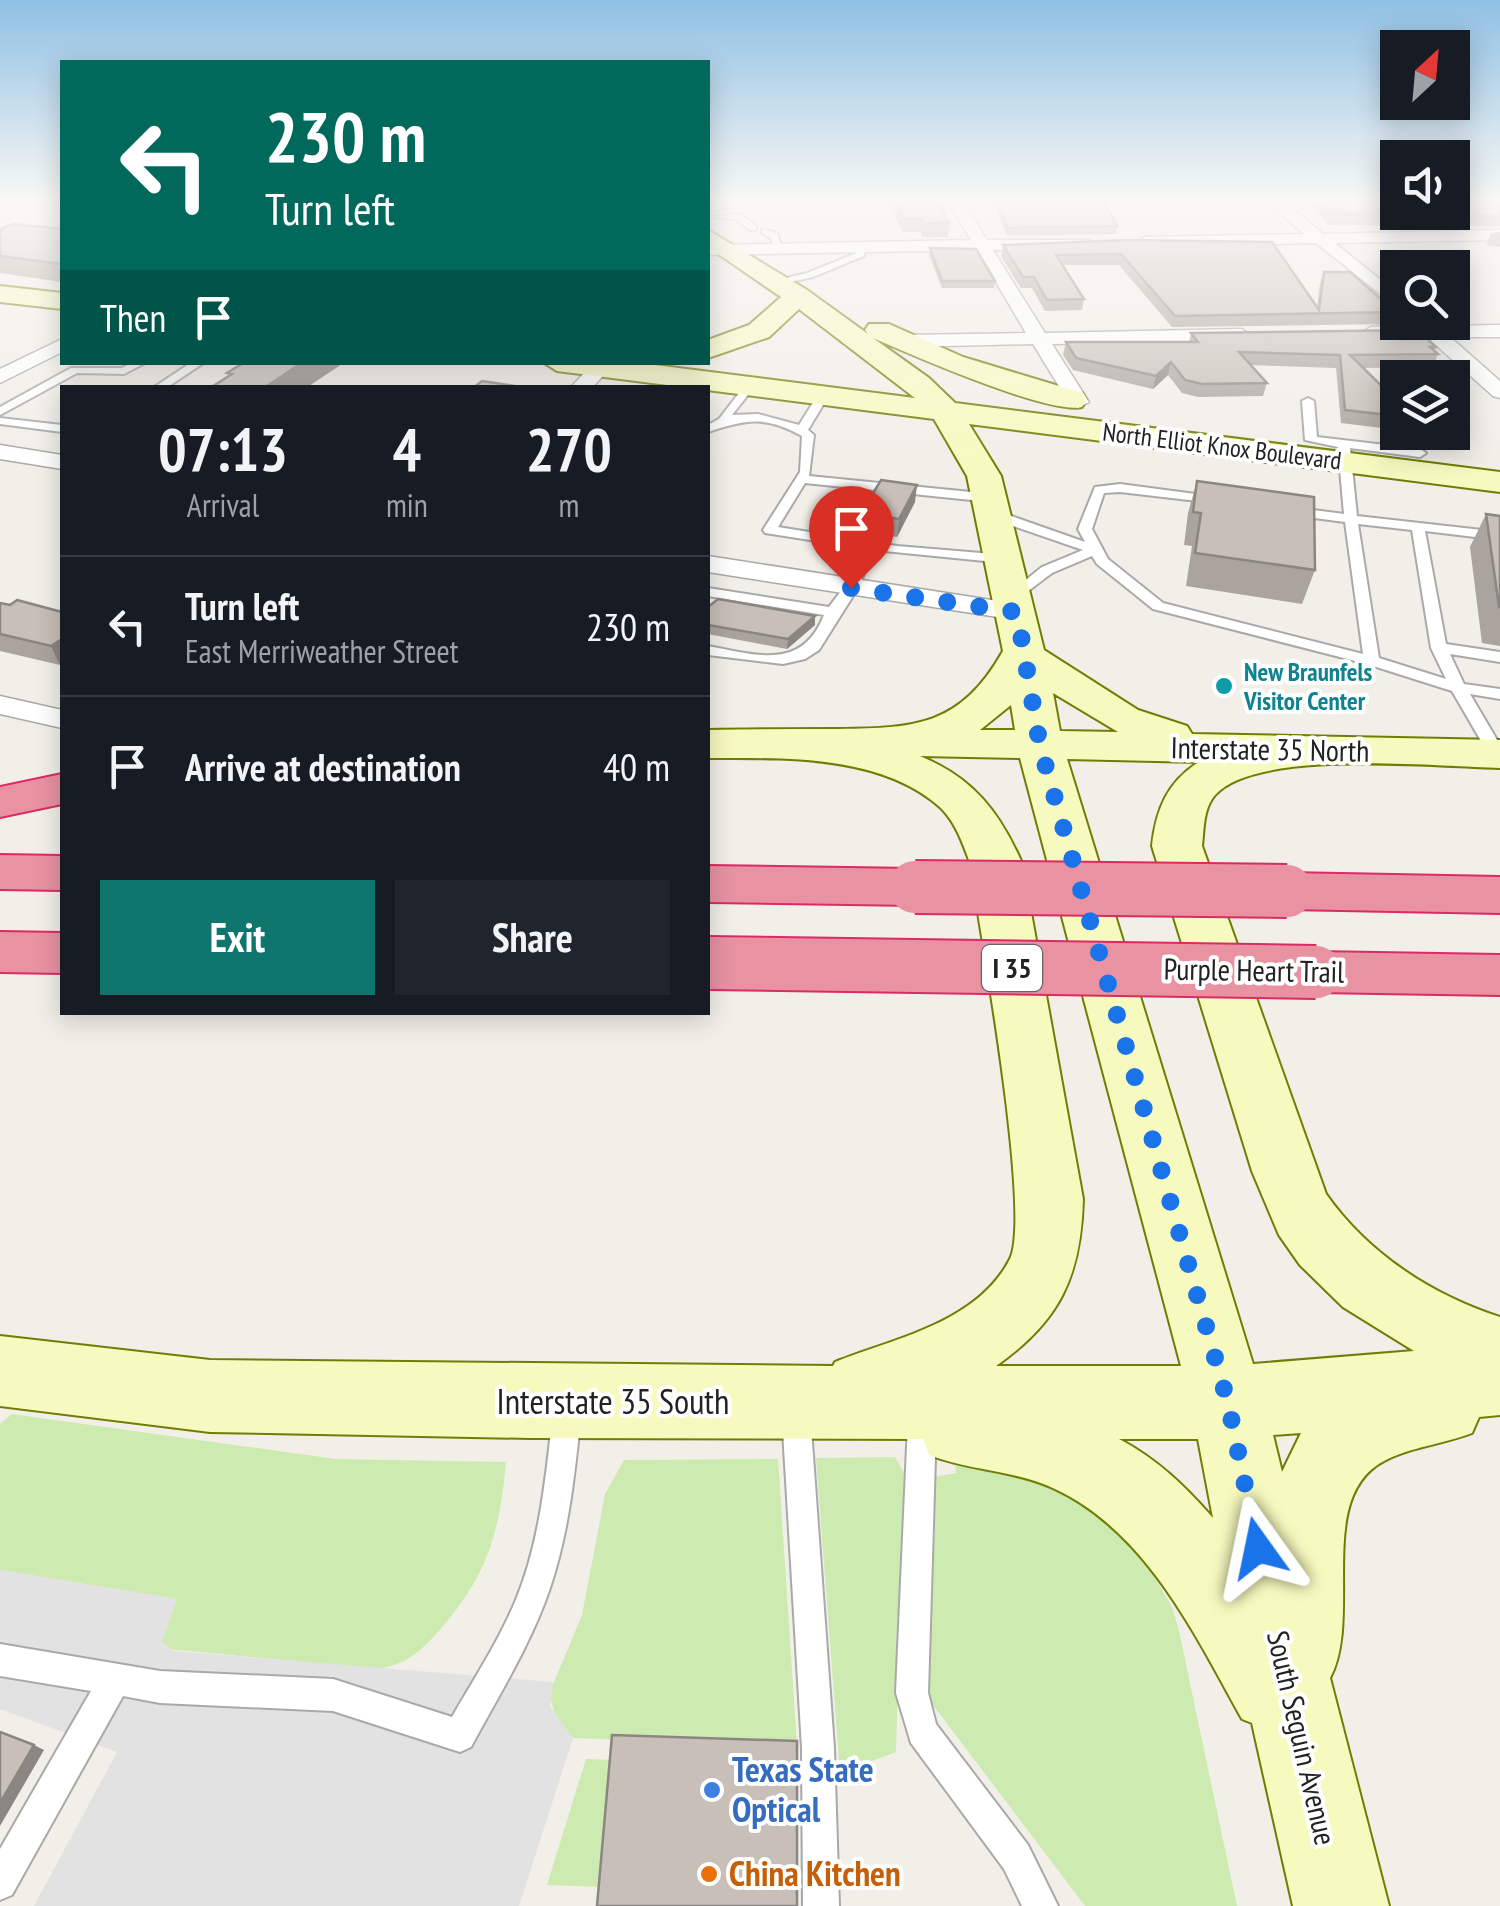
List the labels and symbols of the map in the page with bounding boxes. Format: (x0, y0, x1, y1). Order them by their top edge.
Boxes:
north arrow (1380, 30, 1470, 120)
street label: North Elliot Knox Boulevard (1101, 415, 1343, 477)
pin (809, 486, 894, 589)
place label: New Braunfels Visitor Center (1243, 656, 1372, 717)
marker: New Braunfels Visitor Center (1213, 675, 1235, 697)
street label: Interstate 35 North (1170, 727, 1370, 770)
road number: I 35 (982, 945, 1042, 991)
street label: Purple Heart Trail (1163, 948, 1345, 991)
street label: Interstate 35 South (497, 1378, 729, 1424)
position arrow (1206, 1496, 1310, 1600)
street label: South Seguin Avenue (1259, 1627, 1346, 1849)
place label: Texas State Optical (732, 1746, 874, 1832)
marker: Texas State Optical (701, 1779, 723, 1801)
place label: China Kitchen (729, 1850, 901, 1896)
marker: China Kitchen (698, 1863, 720, 1885)

